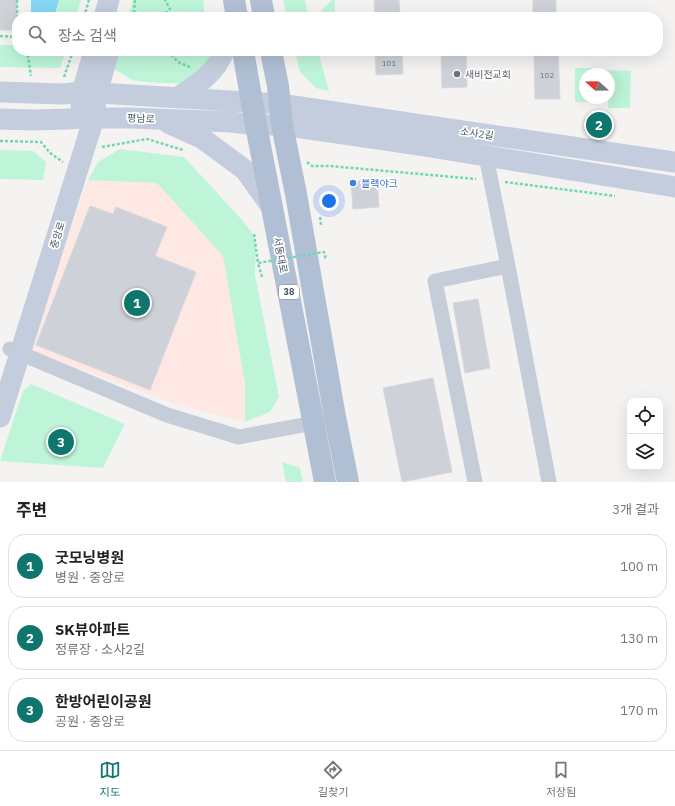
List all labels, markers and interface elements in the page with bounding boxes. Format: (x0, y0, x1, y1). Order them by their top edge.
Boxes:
search box (12, 12, 663, 56)
icon: search (26, 23, 48, 45)
text: 장소 검색 (58, 26, 117, 45)
house number: 101 (382, 58, 396, 68)
place label: 새비전교회 (465, 68, 511, 81)
north arrow (579, 68, 615, 104)
marker: 새비전교회 (452, 69, 462, 79)
house number: 102 (540, 70, 554, 80)
pin: 2 (586, 110, 612, 140)
street label: 평남로 (127, 112, 155, 125)
street label: 소사2길 (459, 125, 494, 142)
place label: 블랙야크 (361, 177, 398, 190)
marker: 블랙야크 (348, 178, 358, 188)
your location (319, 191, 339, 211)
street label: 중앙로 (47, 220, 68, 250)
street label: 서동대로 (271, 236, 290, 274)
road number: 38 (279, 285, 299, 299)
pin: 1 (124, 288, 150, 318)
map controls (627, 398, 663, 470)
button: locate (627, 398, 663, 434)
pin: 3 (48, 427, 74, 457)
button: layers (627, 434, 663, 470)
text: 주변 (16, 499, 47, 521)
text: 3개 결과 (612, 501, 659, 518)
text: 굿모닝병원 (55, 548, 124, 567)
text: 1 (26, 558, 34, 575)
text: 100 m (620, 558, 658, 575)
text: 병원 · 중앙로 (55, 569, 125, 586)
text: SK뷰아파트 (55, 620, 130, 639)
text: 2 (26, 630, 34, 647)
text: 130 m (620, 630, 658, 647)
text: 정류장 · 소사2길 (55, 641, 145, 658)
text: 한방어린이공원 (55, 692, 152, 711)
text: 3 (26, 702, 34, 719)
text: 170 m (620, 702, 658, 719)
text: 공원 · 중앙로 (55, 713, 125, 730)
tab: 지도 (99, 759, 121, 799)
tab: 길찾기 (318, 759, 348, 799)
tab: 저장됨 (546, 759, 576, 799)

